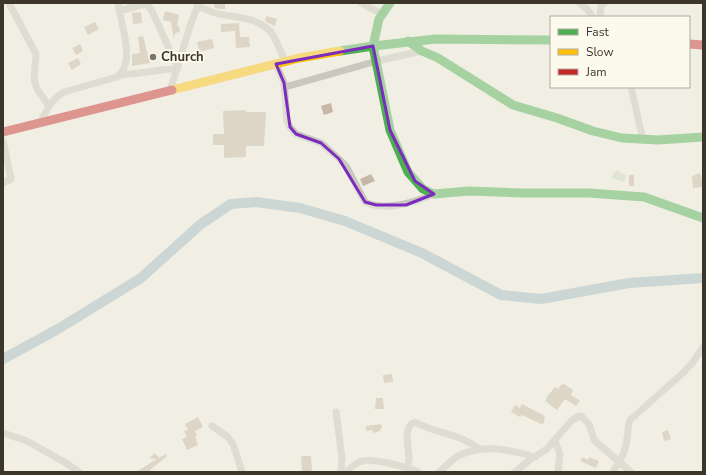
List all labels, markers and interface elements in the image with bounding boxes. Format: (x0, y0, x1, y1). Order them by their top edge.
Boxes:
legend (550, 16, 690, 88)
text: Fast (586, 24, 609, 40)
text: Slow (586, 44, 614, 60)
place label: Church (161, 48, 204, 66)
marker: Church (148, 52, 158, 62)
text: Jam (585, 64, 607, 80)

